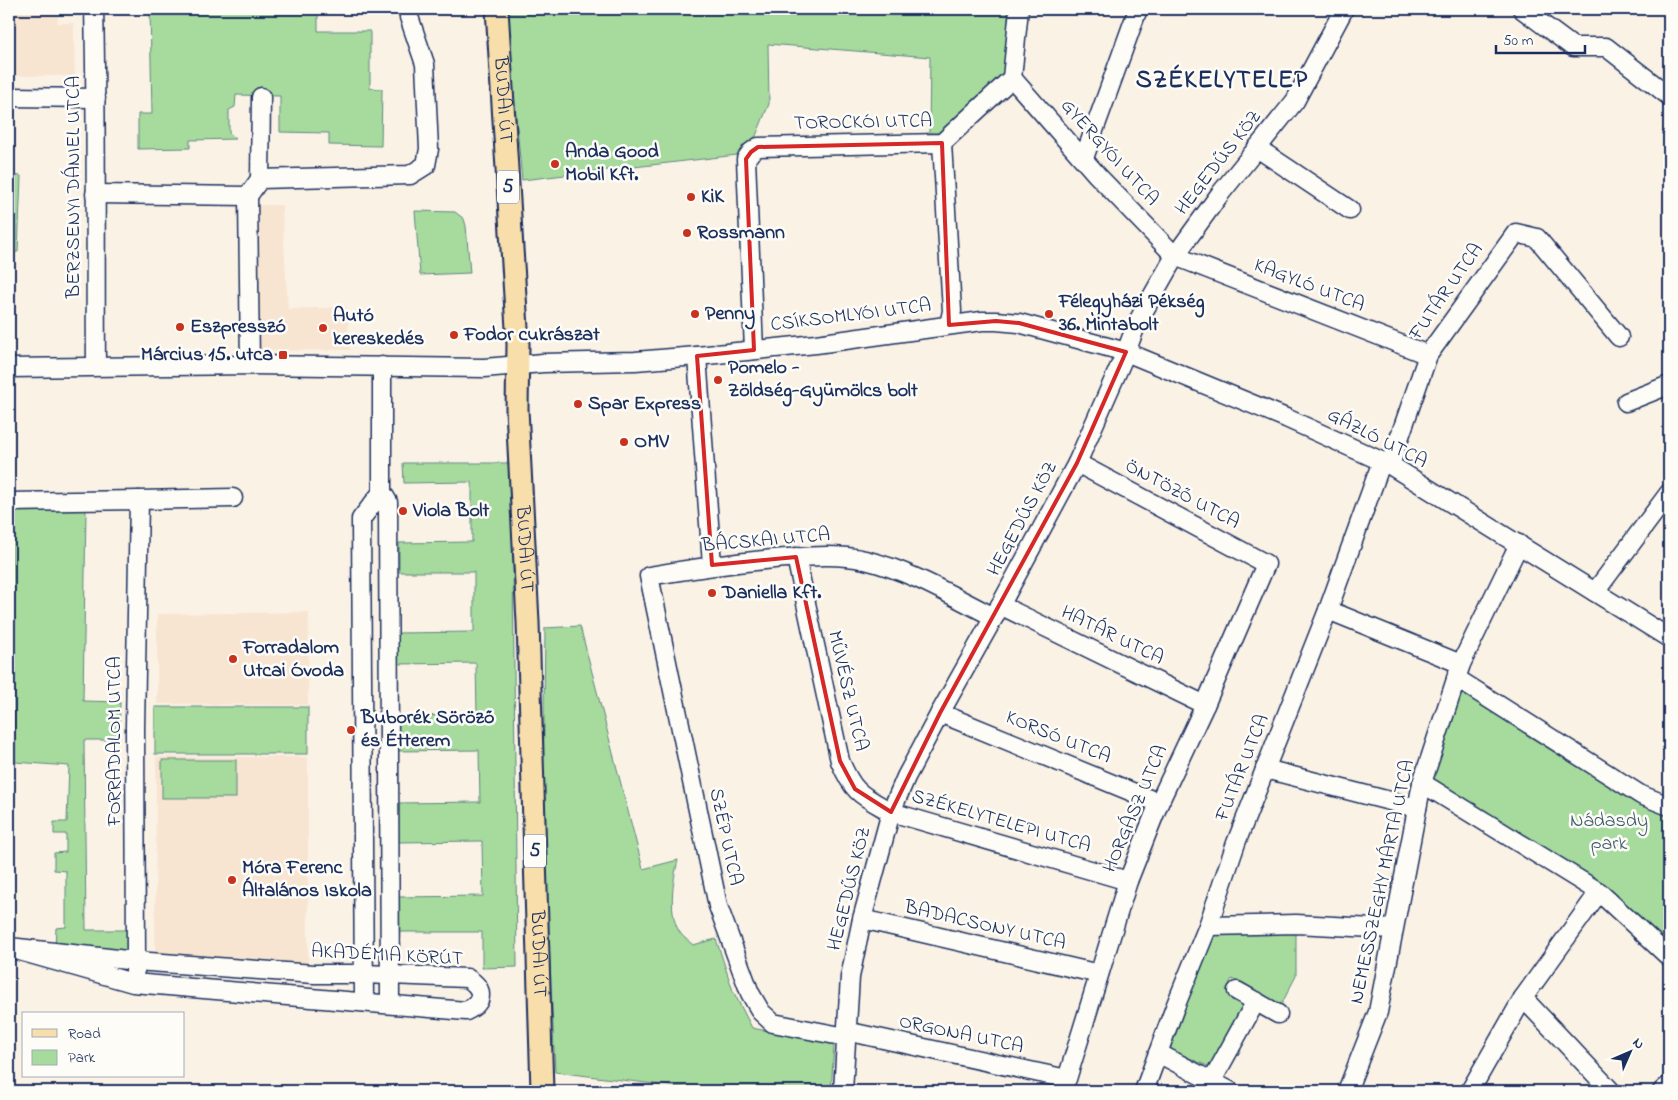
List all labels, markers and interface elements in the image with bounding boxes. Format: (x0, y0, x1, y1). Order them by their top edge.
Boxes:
scale bar (1496, 22, 1584, 54)
text: 50 m (1503, 30, 1534, 52)
street label: BUDAI ÚT (485, 55, 520, 144)
district label: SZÉKELYTELEP (1136, 63, 1308, 99)
street label: BERZSENYI DÁNIEL UTCA (60, 76, 89, 299)
street label: GYERGYÓI UTCA (1053, 93, 1165, 213)
street label: HEGEDŰS KÖZ (1169, 104, 1269, 222)
street label: TOROCKÓI UTCA (793, 107, 933, 139)
place label: Anda Good Mobil Kft. (565, 138, 660, 190)
marker: Anda Good Mobil Kft. (549, 158, 561, 170)
road number: 5 (497, 170, 519, 203)
place label: KiK (701, 183, 725, 212)
marker: KiK (685, 191, 697, 203)
place label: Rossmann (697, 219, 785, 248)
marker: Rossmann (681, 227, 693, 239)
street label: FUTÁR UTCA (1402, 237, 1491, 347)
street label: KAGYLÓ UTCA (1249, 252, 1369, 320)
place label: Félegyházi Pékség 36. Mintabolt (1058, 288, 1204, 340)
street label: CSÍKSOMLYÓI UTCA (769, 292, 933, 340)
place label: Penny (705, 300, 755, 330)
place label: Autó kereskedés (333, 302, 424, 354)
marker: Penny (689, 308, 701, 320)
marker: Félegyházi Pékség 36. Mintabolt (1043, 308, 1055, 320)
place label: Eszpresszó (190, 313, 286, 342)
marker: Eszpresszó (174, 321, 186, 333)
place label: Fodor cukrászat (463, 321, 600, 350)
marker: Autó kereskedés (317, 322, 329, 334)
marker: Fodor cukrászat (448, 329, 460, 341)
place label: Március 15. utca (141, 341, 273, 370)
marker: Március 15. utca (277, 349, 289, 361)
place label: Pomelo - Zöldség-Gyümölcs bolt (728, 354, 918, 407)
marker: Pomelo - Zöldség-Gyümölcs bolt (712, 374, 724, 386)
place label: Spar Express (588, 390, 701, 419)
marker: Spar Express (572, 398, 584, 410)
street label: GÁZLÓ UTCA (1322, 401, 1432, 477)
place label: OMV (634, 428, 669, 457)
marker: OMV (618, 436, 630, 448)
street label: ÖNTÖZŐ UTCA (1119, 453, 1245, 537)
street label: HEGEDŰS KÖZ (980, 456, 1066, 582)
place label: Viola Bolt (412, 497, 490, 526)
street label: BUDAI ÚT (507, 504, 541, 593)
marker: Viola Bolt (397, 505, 409, 517)
street label: BÁCSKAI UTCA (700, 521, 831, 561)
place label: Daniella Kft. (721, 579, 821, 608)
marker: Daniella Kft. (706, 587, 718, 599)
street label: HATÁR UTCA (1056, 599, 1168, 673)
street label: MŰVÉSZ UTCA (819, 628, 875, 754)
place label: Forradalom Utcai Óvoda (242, 634, 344, 686)
marker: Forradalom Utcai Óvoda (227, 653, 239, 665)
street label: FORRADALOM UTCA (101, 656, 130, 827)
place label: Buborék Söröző és Étterem (360, 704, 494, 756)
street label: KORSÓ UTCA (1001, 704, 1115, 772)
street label: FUTÁR UTCA (1208, 710, 1278, 827)
marker: Buborék Söröző és Étterem (345, 724, 357, 736)
street label: HORGÁSZ UTCA (1096, 741, 1176, 877)
street label: NEMESSZEGHY MÁRTA UTCA (1343, 757, 1423, 1007)
street label: SZÉKELYTELEPI UTCA (908, 783, 1094, 861)
street label: SZÉP UTCA (701, 786, 749, 888)
park label: Nádasdy park (1570, 807, 1648, 859)
street label: HEGEDŰS KÖZ (821, 824, 879, 954)
road number: 5 (524, 834, 546, 868)
place label: Móra Ferenc Általános Iskola (242, 854, 372, 906)
marker: Móra Ferenc Általános Iskola (226, 874, 238, 886)
street label: BADACSONY UTCA (900, 893, 1069, 959)
street label: BUDAI ÚT (522, 909, 554, 998)
street label: AKADÉMIA KÖRÚT (310, 938, 464, 974)
street label: ORGONA UTCA (896, 1008, 1026, 1062)
legend (22, 1012, 185, 1078)
text: Road (68, 1023, 101, 1045)
north arrow (1606, 1028, 1656, 1078)
text: N (1627, 1033, 1649, 1055)
text: Park (68, 1047, 96, 1069)

